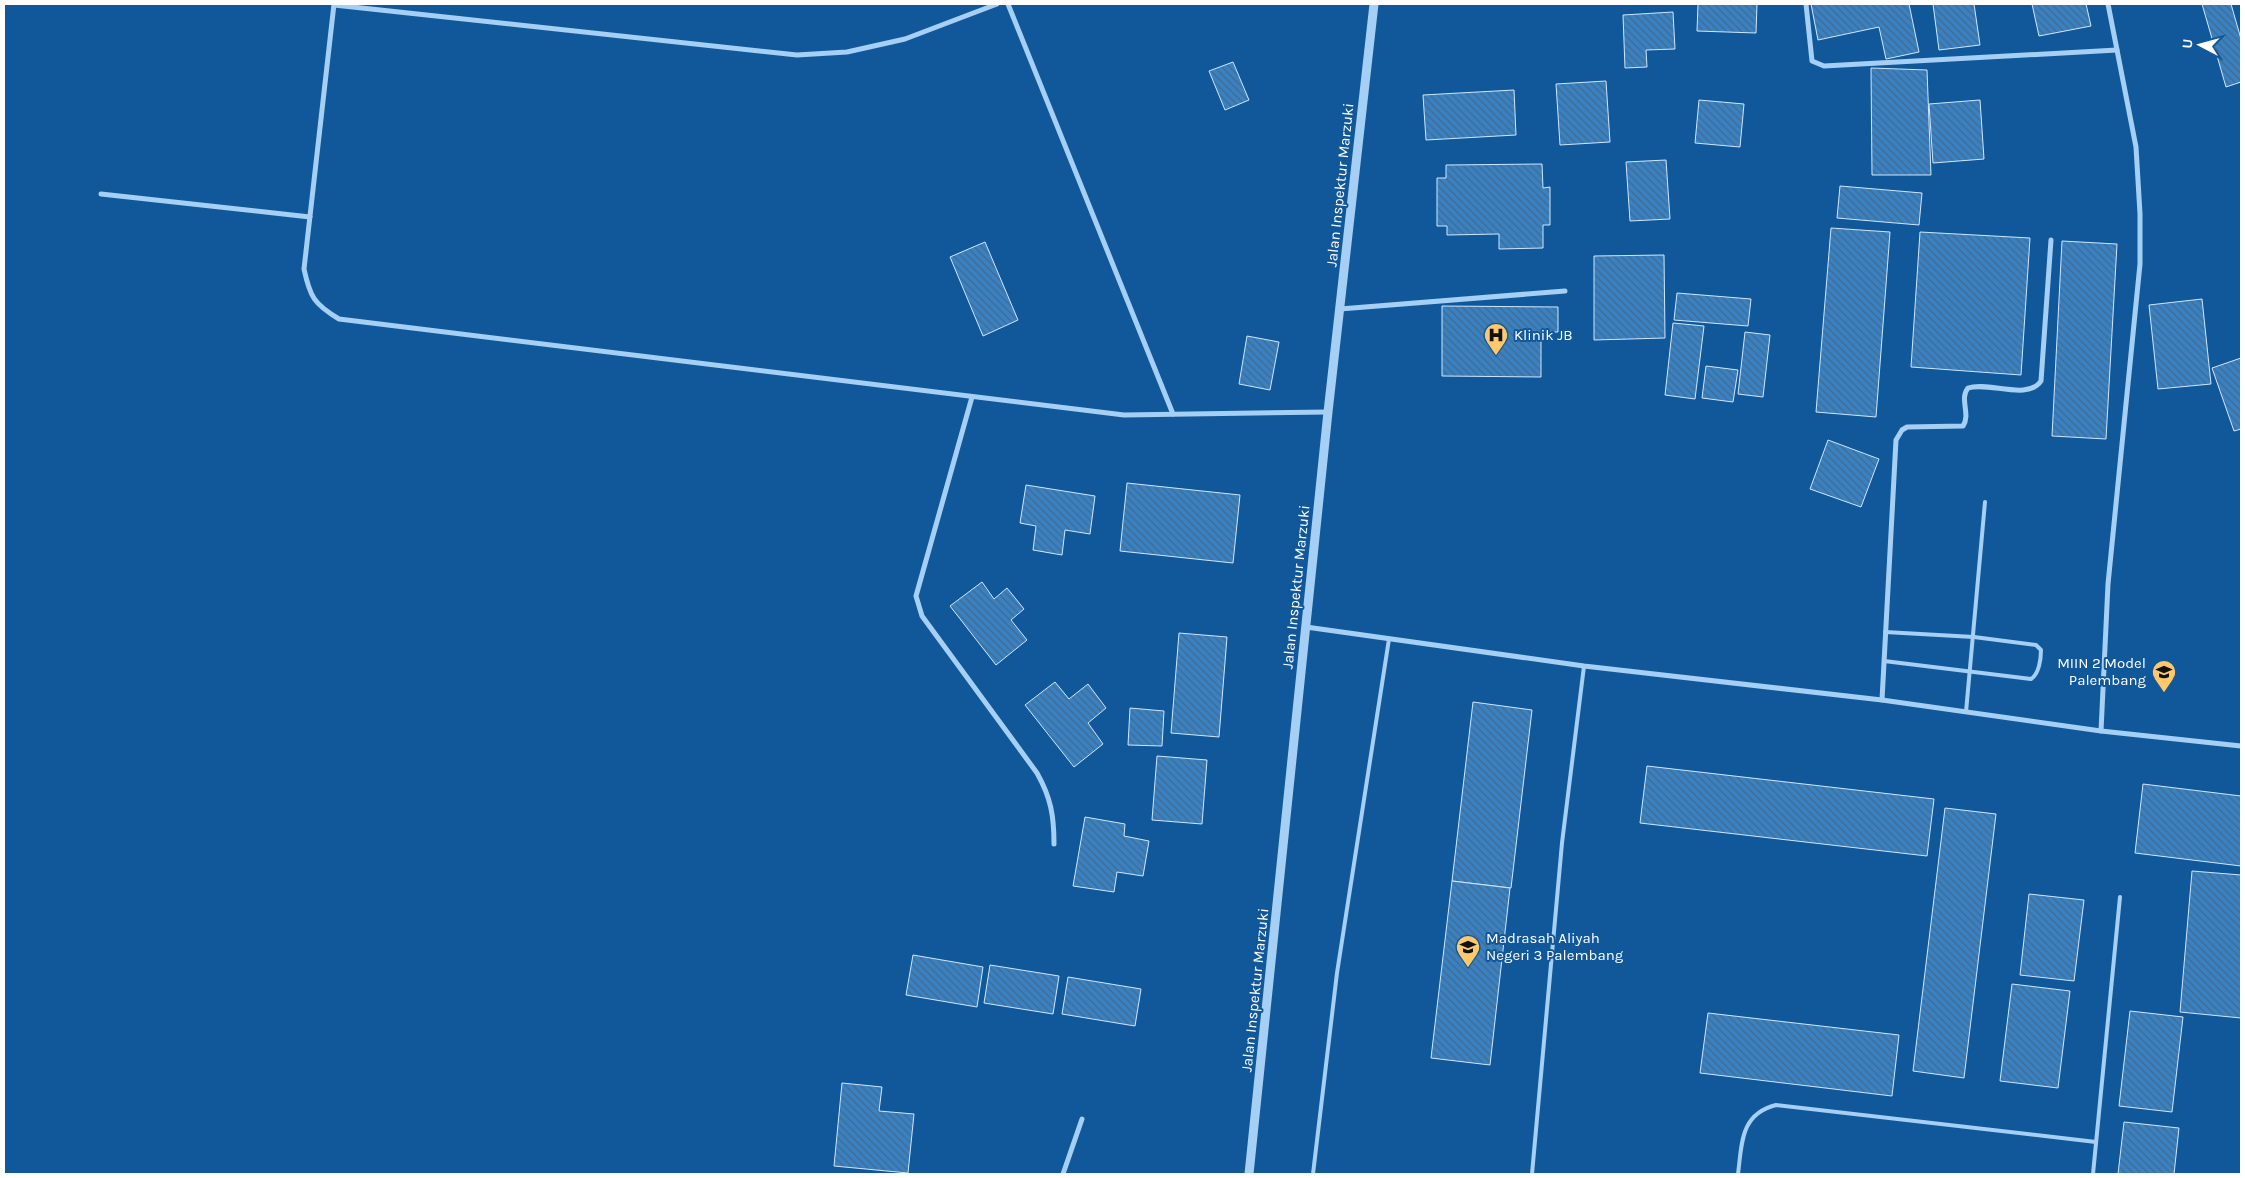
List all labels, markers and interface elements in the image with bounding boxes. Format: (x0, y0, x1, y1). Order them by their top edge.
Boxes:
north arrow (2175, 20, 2225, 70)
text: U (2179, 38, 2197, 49)
street label: Jalan Inspektur Marzuki (1322, 102, 1358, 268)
hospital icon: Klinik JB (1483, 322, 1509, 356)
place label: Klinik JB (1514, 326, 1573, 344)
street label: Jalan Inspektur Marzuki (1278, 504, 1314, 670)
place label: MIIN 2 Model Palembang (2057, 654, 2147, 689)
school or university icon: MIIN 2 Model Palembang (2151, 659, 2177, 693)
street label: Jalan Inspektur Marzuki (1237, 907, 1273, 1073)
place label: Madrasah Aliyah Negeri 3 Palembang (1486, 929, 1624, 964)
school or university icon: Madrasah Aliyah Negeri 3 Palembang (1455, 934, 1481, 968)

